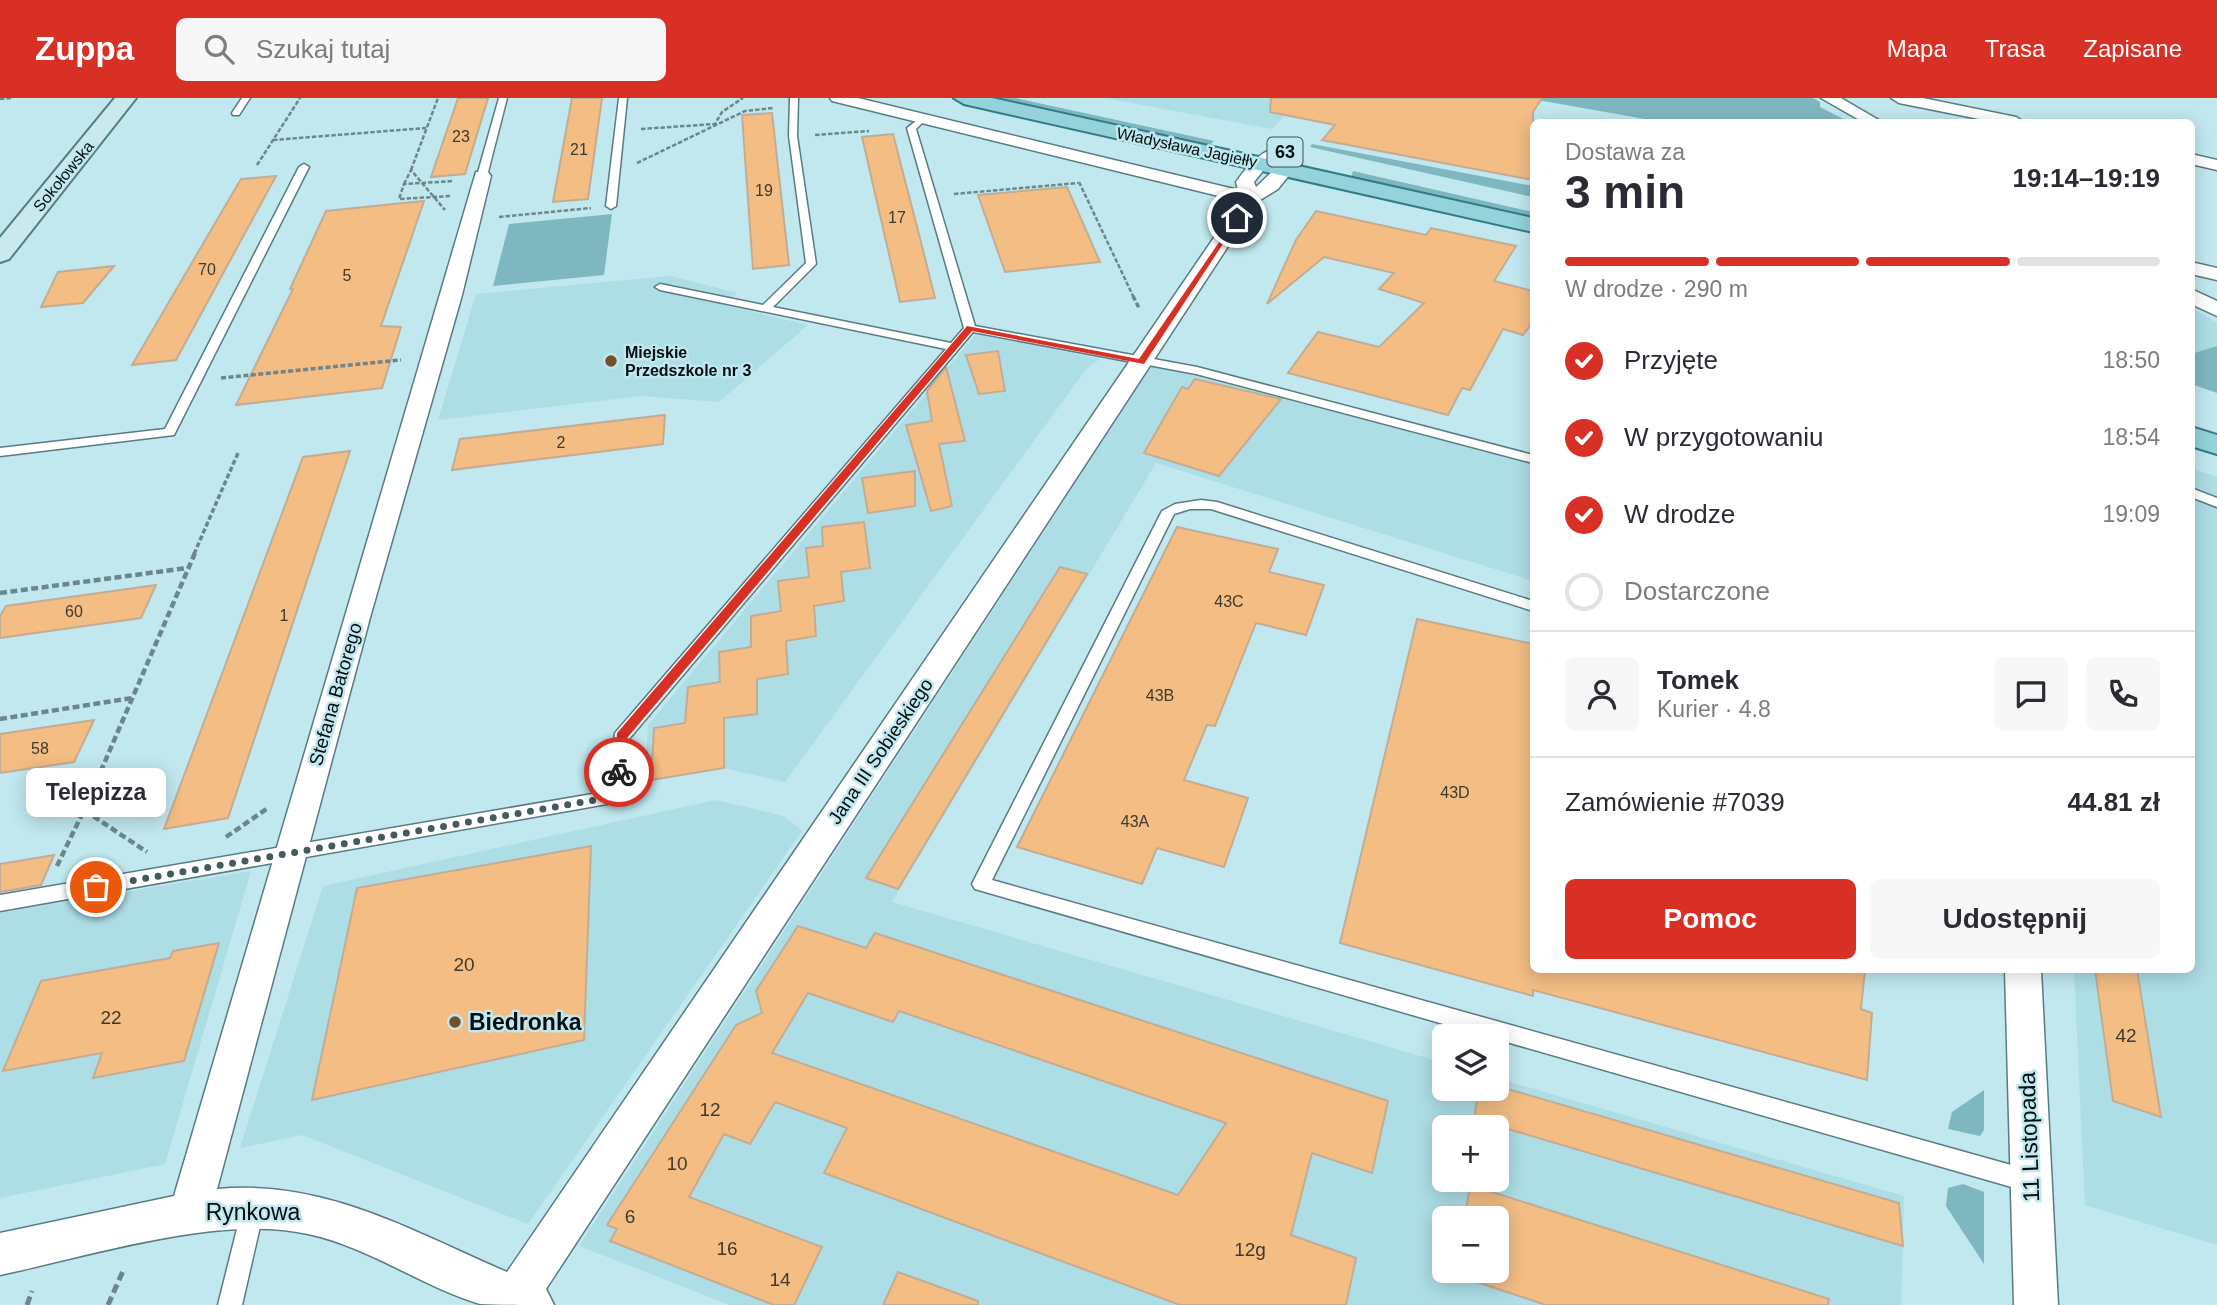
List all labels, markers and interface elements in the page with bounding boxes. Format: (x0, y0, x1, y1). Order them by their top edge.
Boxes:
search box (176, 18, 666, 81)
text: Zuppa (35, 30, 134, 67)
icon: search (200, 30, 238, 68)
text: Szukaj tutaj (256, 34, 390, 64)
text: Mapa (1887, 35, 1947, 62)
text: Trasa (1985, 35, 2045, 62)
text: Zapisane (2083, 35, 2182, 62)
street label: Władysława Jagiełły (1115, 124, 1259, 171)
house number: 23 (452, 128, 470, 145)
street label: Sokołowska (30, 138, 97, 215)
road number: 63 (1268, 138, 1302, 166)
text: Dostawa za (1565, 139, 1685, 165)
house number: 21 (570, 141, 588, 158)
text: 19:14–19:19 (2013, 163, 2160, 193)
text: 3 min (1565, 166, 1685, 218)
house number: 19 (755, 182, 773, 199)
pin (1207, 188, 1267, 248)
icon: home (1218, 199, 1256, 237)
house number: 17 (888, 209, 906, 226)
house number: 70 (198, 261, 216, 278)
house number: 5 (343, 267, 352, 284)
text: W drodze · 290 m (1565, 276, 1748, 302)
icon: check (1565, 342, 1603, 380)
place label: Miejskie Przedszkole nr 3 (625, 344, 751, 379)
text: Przyjęte (1624, 345, 1718, 375)
text: 18:50 (2102, 347, 2160, 373)
marker: Miejskie Przedszkole nr 3 (603, 353, 619, 369)
icon: check (1565, 419, 1603, 457)
text: W przygotowaniu (1624, 422, 1823, 452)
text: 18:54 (2102, 424, 2160, 450)
house number: 2 (557, 434, 566, 451)
icon: check (1565, 496, 1603, 534)
text: W drodze (1624, 499, 1735, 529)
text: 19:09 (2102, 501, 2160, 527)
text: Dostarczone (1624, 576, 1770, 606)
house number: 43C (1214, 593, 1244, 610)
house number: 60 (65, 603, 83, 620)
house number: 1 (280, 607, 289, 624)
street label: Stefana Batorego (305, 620, 366, 768)
button: person (1565, 657, 1639, 731)
button: chat (1994, 657, 2068, 731)
button: phone (2086, 657, 2160, 731)
text: Tomek (1657, 665, 1739, 695)
street label: Jana III Sobieskiego (824, 674, 937, 828)
house number: 43B (1146, 687, 1174, 704)
text: Kurier · 4.8 (1657, 696, 1771, 722)
courier (584, 737, 654, 807)
house number: 58 (31, 740, 49, 757)
icon: bike (600, 753, 638, 791)
callout: Telepizza (26, 768, 166, 817)
text: Telepizza (46, 779, 146, 805)
house number: 43D (1440, 784, 1470, 801)
text: Zamówienie #7039 (1565, 787, 1785, 817)
text: 44.81 zł (2067, 787, 2160, 817)
house number: 43A (1121, 813, 1150, 830)
pin (66, 857, 126, 917)
icon: bag (77, 868, 115, 906)
button: Pomoc (1565, 879, 1856, 959)
button: Udostępnij (1870, 879, 2160, 959)
house number: 20 (453, 954, 475, 975)
house number: 22 (100, 1007, 122, 1028)
place label: Biedronka (469, 1009, 582, 1035)
marker: Biedronka (447, 1014, 463, 1030)
map controls (1432, 1024, 1509, 1283)
button: layers (1432, 1024, 1509, 1101)
house number: 42 (2115, 1025, 2137, 1046)
street label: 11 Listopada (2014, 1071, 2044, 1202)
house number: 12 (699, 1099, 721, 1120)
button: + (1432, 1115, 1509, 1192)
house number: 10 (666, 1153, 688, 1174)
street label: Rynkowa (206, 1199, 300, 1225)
house number: 6 (625, 1206, 635, 1227)
button: − (1432, 1206, 1509, 1283)
house number: 16 (716, 1238, 738, 1259)
house number: 12g (1234, 1239, 1266, 1260)
house number: 14 (769, 1269, 791, 1290)

